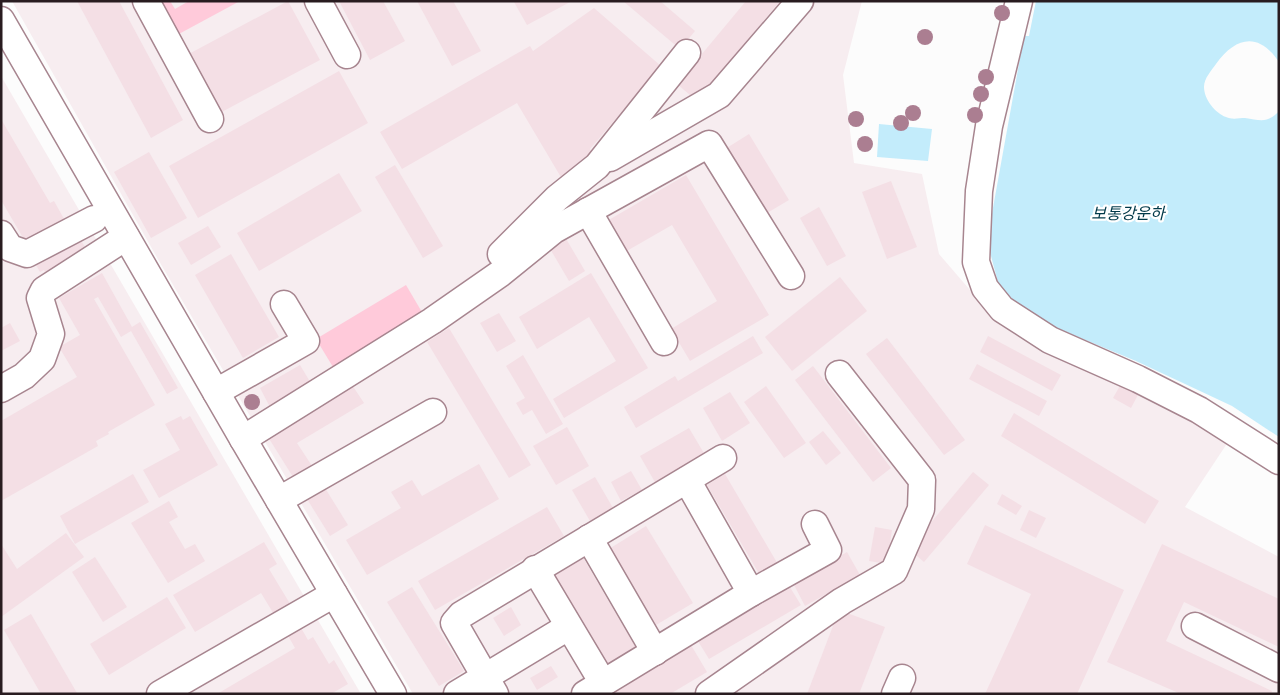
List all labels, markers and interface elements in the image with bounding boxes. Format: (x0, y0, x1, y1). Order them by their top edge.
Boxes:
water label: 보통강운하 (1091, 203, 1167, 223)

